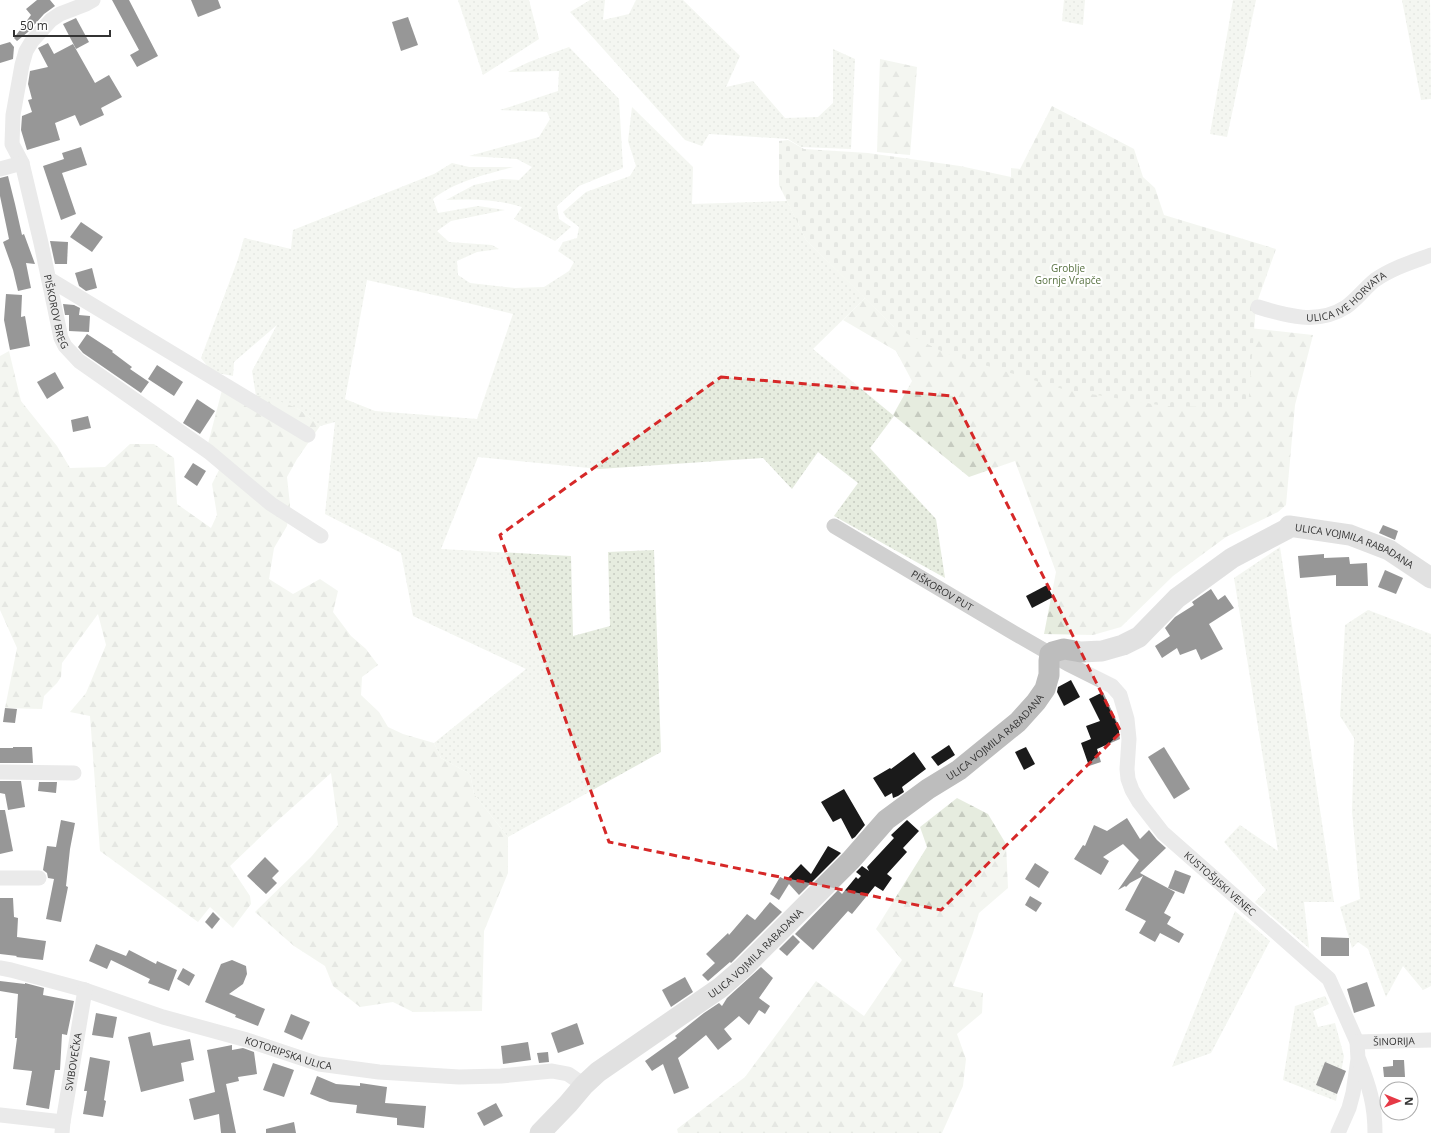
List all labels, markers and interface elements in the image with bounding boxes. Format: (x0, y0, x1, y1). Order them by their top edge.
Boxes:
scale bar (14, 12, 110, 38)
text: 50 m (20, 17, 48, 34)
park label: Groblje Gornje Vrapče (1035, 261, 1102, 287)
street label: ULICA IVE HORVATA (1306, 267, 1389, 324)
street label: PIŠKOROV BREG (41, 273, 72, 351)
street label: ULICA VOJMILA RABADANA (1294, 520, 1417, 572)
street label: PIŠKOROV PUT (909, 567, 976, 614)
street label: ULICA VOJMILA RABADANA (943, 690, 1047, 783)
street label: KUSTOŠIJSKI VENEC (1181, 848, 1259, 919)
street label: ULICA VOJMILA RABADANA (705, 905, 806, 1001)
street label: SVIBOVEČKA (61, 1031, 85, 1092)
street label: KOTORIPSKA ULICA (243, 1033, 333, 1073)
street label: ŠINORIJA (1373, 1033, 1416, 1049)
north arrow (1379, 1081, 1419, 1121)
text: N (1402, 1097, 1417, 1106)

